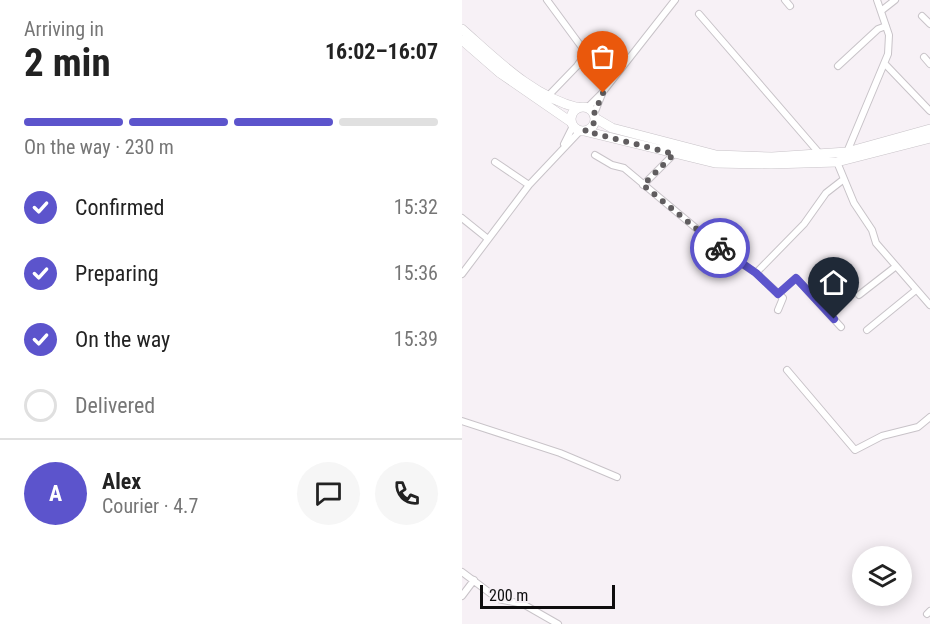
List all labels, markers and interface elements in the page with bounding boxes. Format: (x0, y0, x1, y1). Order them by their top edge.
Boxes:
text: Arriving in (24, 17, 104, 41)
pin (577, 31, 628, 93)
text: 16:02–16:07 (325, 39, 438, 64)
text: 2 min (24, 40, 111, 86)
icon: bag (586, 40, 619, 73)
text: On the way · 230 m (24, 135, 174, 159)
icon: check (24, 191, 57, 224)
text: Confirmed (75, 195, 164, 220)
text: 15:32 (394, 195, 438, 219)
courier (690, 218, 750, 278)
icon: bike (704, 232, 737, 265)
icon: check (24, 257, 57, 290)
pin (808, 257, 859, 319)
text: Preparing (75, 261, 159, 286)
text: 15:36 (394, 261, 438, 285)
icon: home (817, 266, 850, 299)
icon: check (24, 323, 57, 356)
text: On the way (75, 327, 170, 352)
text: 15:39 (394, 327, 438, 351)
text: Delivered (75, 393, 155, 418)
button: chat (297, 462, 360, 525)
button: phone (375, 462, 438, 525)
text: Alex (102, 469, 141, 494)
text: A (49, 481, 62, 506)
text: Courier · 4.7 (102, 494, 198, 518)
map controls (852, 546, 912, 606)
button: layers (852, 546, 912, 606)
scale bar (480, 582, 615, 610)
text: 200 m (489, 586, 528, 605)

